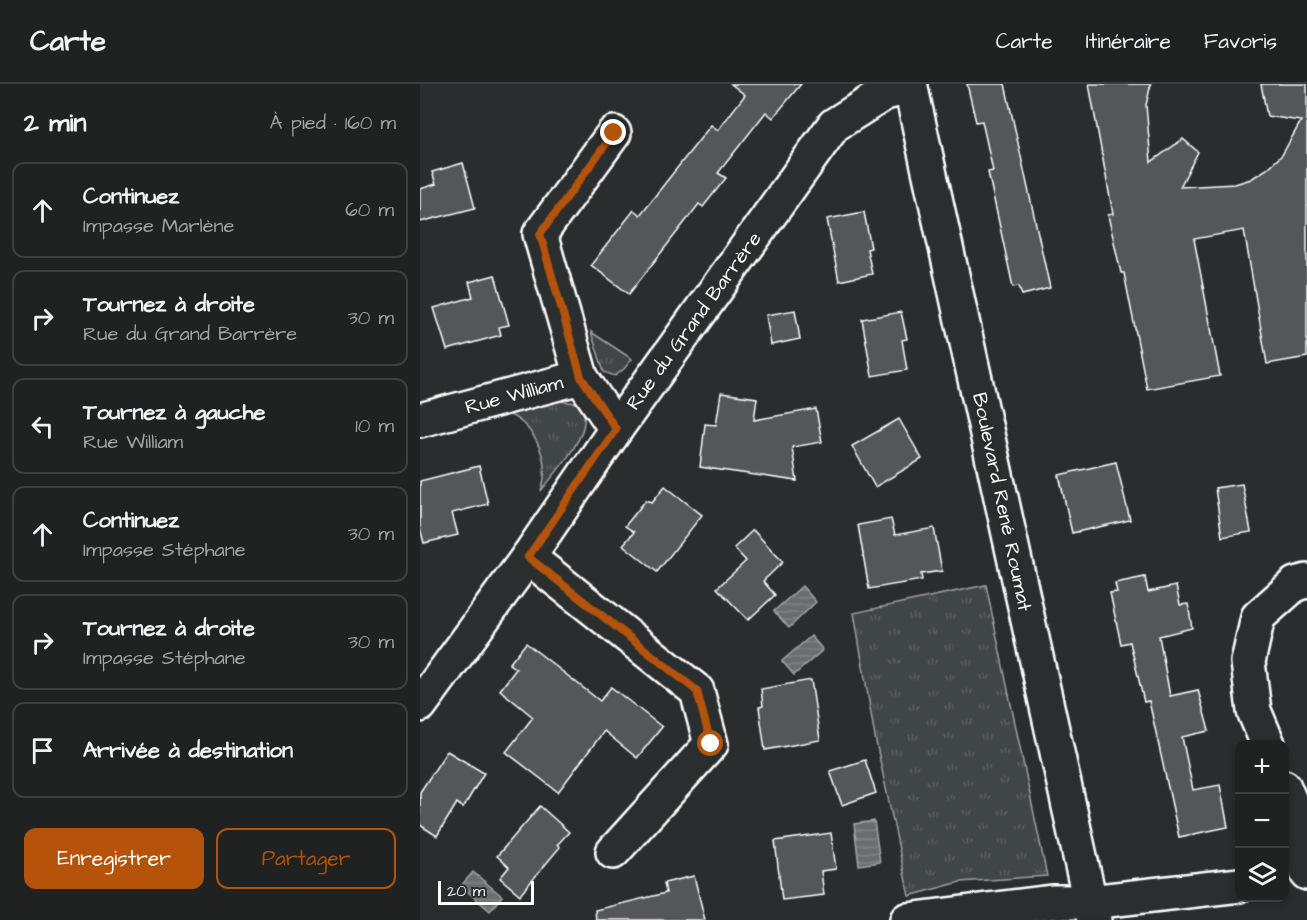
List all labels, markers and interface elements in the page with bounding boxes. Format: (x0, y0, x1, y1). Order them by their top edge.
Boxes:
text: Carte (30, 22, 106, 61)
text: Carte (996, 27, 1053, 56)
text: Itinéraire (1086, 27, 1171, 56)
text: Favoris (1204, 27, 1277, 56)
text: 2 min (24, 105, 86, 141)
text: À pied · 160 m (270, 109, 396, 137)
route end (600, 119, 626, 145)
text: Continuez (83, 181, 179, 212)
icon: ahead (26, 194, 59, 227)
text: 60 m (345, 196, 394, 224)
text: Impasse Marlène (83, 212, 234, 240)
street label: Rue du Grand Barrère (620, 226, 768, 416)
text: Tournez à droite (83, 289, 255, 320)
icon: right (26, 302, 59, 335)
text: 30 m (348, 304, 394, 332)
text: Rue du Grand Barrère (83, 320, 297, 348)
street label: Rue William (462, 368, 566, 421)
street label: Boulevard René Roumat (965, 390, 1039, 614)
text: Tournez à gauche (83, 397, 265, 428)
icon: left (26, 410, 59, 443)
text: 10 m (355, 412, 394, 440)
text: Rue William (83, 428, 183, 456)
text: Continuez (83, 505, 179, 536)
icon: ahead (26, 518, 59, 551)
text: 30 m (348, 520, 394, 548)
text: Impasse Stéphane (83, 536, 246, 564)
text: Tournez à droite (83, 613, 255, 644)
icon: right (26, 626, 59, 659)
text: 30 m (348, 628, 394, 656)
text: Impasse Stéphane (83, 644, 246, 672)
route start (697, 730, 723, 756)
icon: arrive (26, 734, 59, 767)
text: Arrivée à destination (83, 735, 293, 766)
map controls (1235, 740, 1289, 902)
button: + (1235, 740, 1289, 794)
button: − (1235, 794, 1289, 848)
button: Enregistrer (24, 828, 204, 889)
button: Partager (216, 828, 396, 889)
button: layers (1235, 848, 1289, 902)
scale bar (438, 878, 534, 906)
text: 20 m (447, 880, 485, 902)

